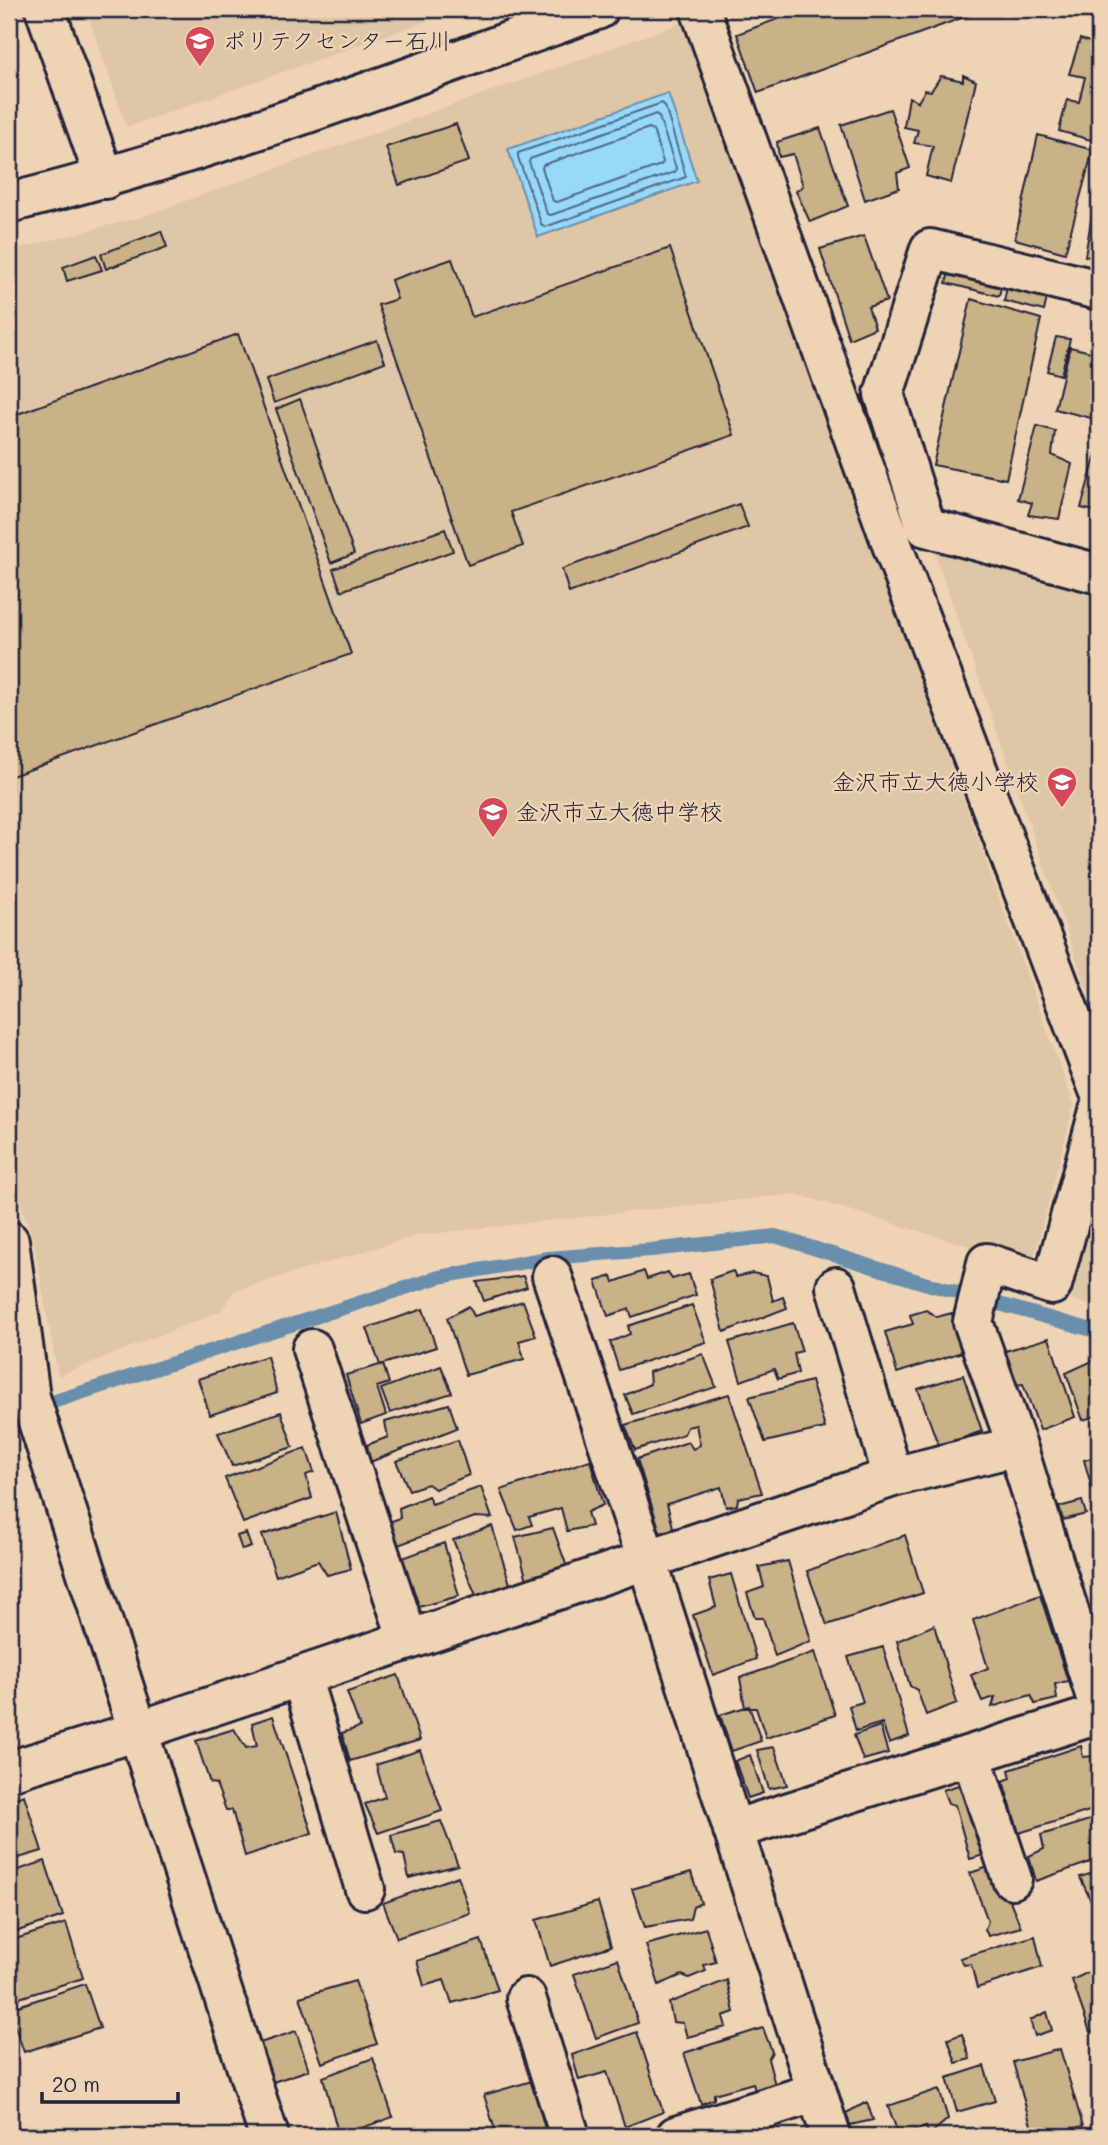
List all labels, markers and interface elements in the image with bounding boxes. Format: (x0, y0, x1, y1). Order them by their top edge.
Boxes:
school or university icon: ポリテクセンター石川 (183, 24, 217, 68)
place label: ポリテクセンター石川 (223, 25, 451, 55)
school or university icon: 金沢市立大徳小学校 (1045, 765, 1079, 809)
place label: 金沢市立大徳小学校 (832, 766, 1039, 796)
school or university icon: 金沢市立大徳中学校 (476, 795, 510, 839)
place label: 金沢市立大徳中学校 (516, 796, 723, 826)
scale bar (42, 2061, 178, 2105)
text: 20 m (52, 2070, 100, 2097)

